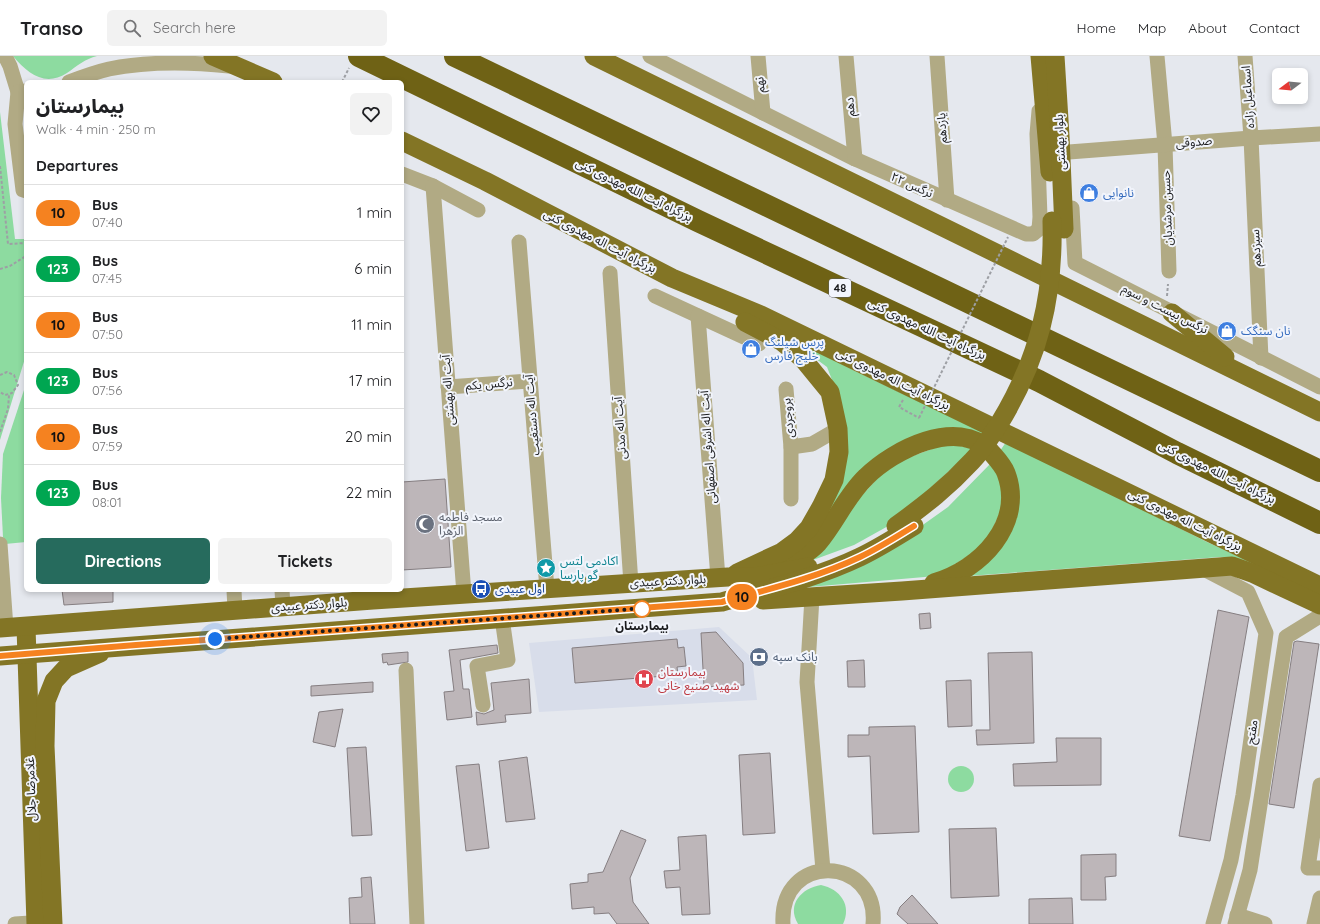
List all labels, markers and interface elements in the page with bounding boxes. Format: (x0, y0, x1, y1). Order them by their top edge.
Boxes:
search box (107, 10, 387, 46)
text: Transo (20, 16, 83, 40)
icon: search (121, 17, 143, 39)
text: Search here (153, 18, 236, 37)
text: Home (1077, 19, 1116, 37)
text: Map (1138, 19, 1166, 37)
text: About (1188, 19, 1227, 37)
text: Contact (1249, 19, 1300, 37)
street label: اسماعیل زاده (1238, 65, 1257, 129)
north arrow (1272, 68, 1308, 104)
map controls (1272, 68, 1308, 104)
street label: نهم (751, 76, 770, 94)
button: heart (350, 93, 392, 135)
text: بیمارستان (36, 94, 124, 118)
street label: دهم (841, 96, 860, 117)
street label: یازدهم (933, 112, 952, 144)
street label: بلوار بهشتی (1051, 114, 1068, 170)
text: Walk · 4 min · 250 m (36, 121, 156, 137)
street label: صدوقی (1175, 132, 1213, 151)
street label: بزرگراه آیت الله مهدوی کنی (573, 155, 695, 224)
text: Departures (36, 156, 118, 175)
street label: نرگس ۲۲ (889, 169, 936, 200)
street label: حسین مرشدیان (1158, 170, 1175, 246)
shop icon: نانوایی (1078, 182, 1100, 204)
place label: نانوایی (1103, 185, 1134, 200)
text: Bus (92, 195, 118, 214)
text: 1 min (357, 203, 392, 222)
text: 10 (51, 204, 65, 222)
street label: بزرگراه آیت اله مهدوی کنی (541, 206, 659, 276)
text: 07:40 (92, 214, 123, 230)
street label: سیزدهم (1247, 229, 1266, 267)
text: Bus (92, 251, 118, 270)
text: 6 min (354, 259, 392, 278)
text: 123 (48, 260, 68, 278)
text: 07:45 (92, 270, 122, 286)
road number: 48 (829, 279, 851, 297)
street label: نرگس بیست و سوم (1119, 280, 1211, 339)
street label: بزرگراه آیت الله مهدوی کنی (866, 295, 988, 362)
text: Bus (92, 307, 118, 326)
text: 11 min (351, 315, 392, 334)
text: 10 (51, 316, 65, 334)
shop icon: نان سنگک (1216, 320, 1238, 342)
place label: نان سنگک (1241, 323, 1291, 338)
text: 07:50 (92, 326, 123, 342)
place label: پرس شیلنگ خلیج فارس (765, 334, 824, 365)
shop icon: پرس شیلنگ خلیج فارس (740, 338, 762, 360)
street label: بزرگراه آیت اله مهدوی کنی (834, 344, 953, 413)
street label: آیت اله بهشتی (438, 354, 458, 426)
text: Bus (92, 363, 118, 382)
text: 17 min (349, 371, 392, 390)
text: 123 (48, 372, 68, 390)
street label: آیت اله دستغیب (520, 373, 543, 456)
street label: نرگس یکم (465, 374, 513, 395)
text: 07:56 (92, 382, 122, 398)
street label: آیت اله اشرفی اصفهانی (696, 390, 719, 504)
street label: آیت اله مدنی (610, 396, 629, 460)
street label: بروجردی (778, 398, 797, 438)
text: Bus (92, 419, 118, 438)
text: 20 min (345, 427, 392, 446)
text: 10 (51, 428, 65, 446)
street label: بزرگراه آیت الله مهدوی کنی (1156, 437, 1278, 506)
text: 07:59 (92, 438, 122, 454)
text: Bus (92, 475, 118, 494)
text: 22 min (346, 483, 392, 502)
text: 123 (48, 484, 68, 502)
street label: بزرگراه آیت اله مهدوی کنی (1126, 485, 1245, 554)
text: 08:01 (92, 494, 122, 510)
place label: مسجد فاطمه الزهرا (439, 509, 503, 538)
mosque icon: مسجد فاطمه الزهرا (414, 513, 436, 535)
button: Directions (36, 538, 210, 584)
button: Tickets (218, 538, 392, 584)
place label: اکادمی لتس گو پارسا (560, 553, 618, 583)
place icon: اکادمی لتس گو پارسا (535, 557, 557, 579)
street label: بلوار دکتر عبیدی (629, 571, 706, 590)
bus stop icon: اول عبیدی (470, 578, 492, 600)
place label: اول عبیدی (495, 581, 545, 596)
line badge: 10 (724, 584, 760, 610)
text: 10 (735, 588, 749, 606)
street label: بلوار دکتر عبیدی (270, 594, 348, 615)
marker: بیمارستان (633, 600, 651, 618)
place label: بیمارستان (615, 618, 669, 633)
your location (205, 629, 225, 649)
bank icon: بانک سپه (748, 646, 770, 668)
place label: بانک سپه (773, 649, 818, 665)
place label: بیمارستان شهید صنیع خانی (658, 664, 739, 695)
hospital icon: بیمارستان شهید صنیع خانی (633, 668, 655, 690)
street label: مفتح (1242, 719, 1263, 745)
street label: غلامرضا جلال (22, 757, 39, 821)

